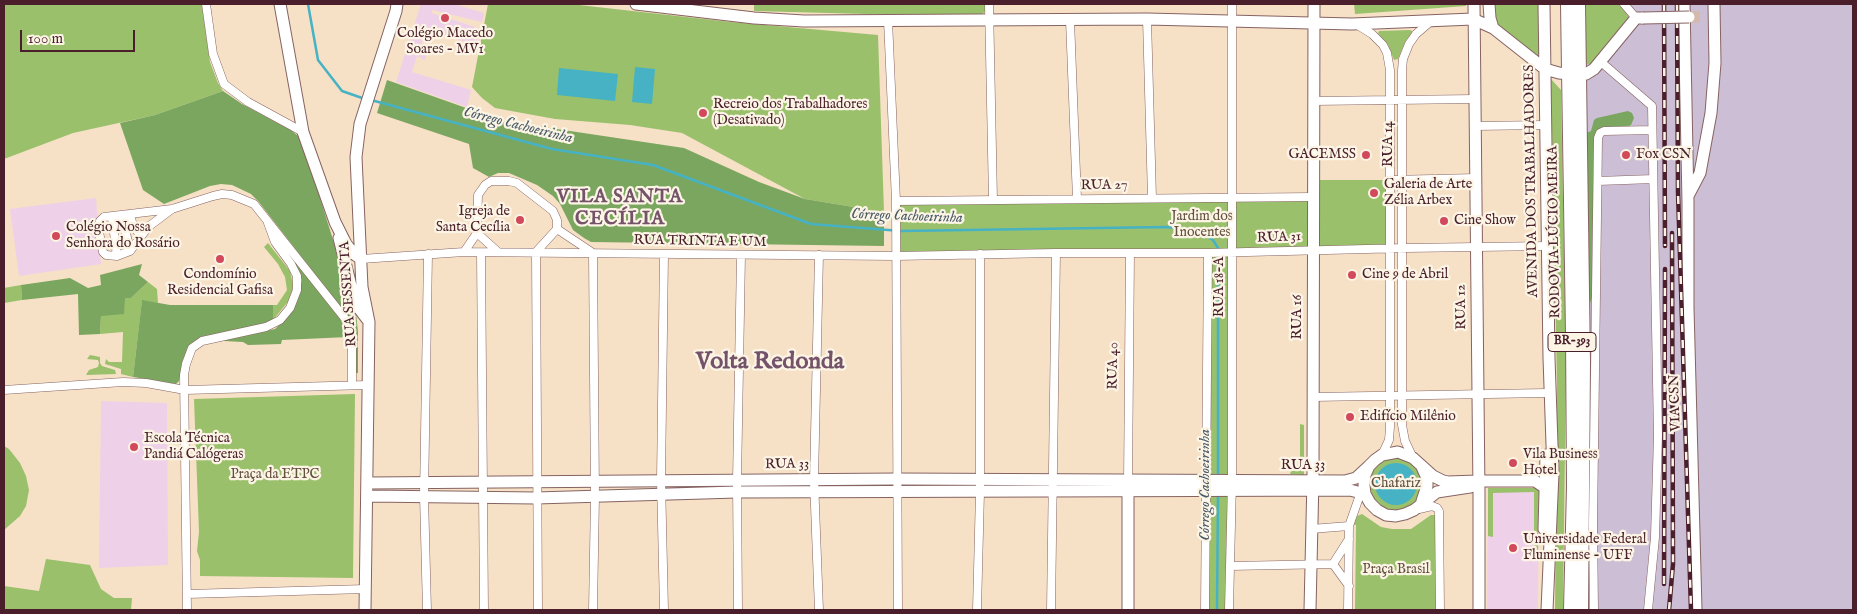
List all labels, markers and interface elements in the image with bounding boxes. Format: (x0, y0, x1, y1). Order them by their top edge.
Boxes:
marker: Colégio Macedo Soares - MV1 (439, 12, 451, 24)
scale bar (22, 20, 138, 52)
place label: Colégio Macedo Soares - MV1 (397, 26, 493, 58)
text: 100 m (28, 29, 63, 48)
street label: AVENIDA DOS TRABALHADORES (1522, 64, 1542, 298)
place label: Recreio dos Trabalhadores (Desativado) (713, 97, 867, 130)
water label: Córrego Cachoeirinha (462, 104, 574, 148)
marker: Recreio dos Trabalhadores (Desativado) (697, 107, 709, 119)
street label: RUA 14 (1381, 121, 1397, 167)
street label: RODOVIA LÚCIO MEIRA (1545, 145, 1565, 319)
place label: GACEMSS (1288, 147, 1356, 163)
place label: Fox CSN (1636, 147, 1691, 163)
marker: GACEMSS (1360, 149, 1372, 161)
marker: Fox CSN (1620, 149, 1632, 161)
street label: RUA 27 (1080, 177, 1128, 195)
place label: Galeria de Arte Zélia Arbex (1384, 177, 1472, 210)
district label: VILA SANTA CECÍLIA (556, 187, 684, 231)
marker: Galeria de Arte Zélia Arbex (1368, 187, 1380, 199)
place label: Igreja de Santa Cecília (436, 204, 510, 236)
water label: Córrego Cachoeirinha (851, 206, 963, 228)
park label: Jardim dos Inocentes (1171, 209, 1233, 242)
place label: Cine Show (1454, 213, 1516, 229)
marker: Igreja de Santa Cecília (514, 214, 526, 226)
marker: Cine Show (1438, 215, 1450, 227)
place label: Colégio Nossa Senhora do Rosário (66, 220, 180, 252)
street label: RUA 31 (1257, 229, 1301, 247)
marker: Colégio Nossa Senhora do Rosário (50, 230, 62, 242)
street label: RUA TRINTA E UM (633, 232, 767, 252)
street label: RUA SESSENTA (337, 240, 361, 348)
marker: Condomínio Residencial Gafisa (214, 253, 226, 265)
street label: RUA 18-A (1212, 257, 1228, 317)
place label: Condomínio Residencial Gafisa (167, 267, 273, 300)
place label: Cine 9 de Abril (1362, 267, 1448, 283)
marker: Cine 9 de Abril (1346, 269, 1358, 281)
street label: RUA 12 (1453, 284, 1471, 330)
street label: RUA 16 (1290, 295, 1306, 339)
road number: BR-393 (1548, 332, 1596, 352)
street label: RUA 40 (1105, 342, 1123, 390)
district label: Volta Redonda (696, 349, 844, 377)
street label: VIA CSN (1667, 374, 1685, 432)
place label: Edifício Milênio (1360, 409, 1456, 425)
marker: Edifício Milênio (1344, 411, 1356, 423)
water label: Córrego Cachoeirinha (1197, 429, 1215, 541)
place label: Escola Técnica Pandiá Calógeras (144, 431, 243, 464)
marker: Escola Técnica Pandiá Calógeras (128, 441, 140, 453)
place label: Vila Business Hotel (1523, 447, 1598, 480)
street label: RUA 33 (765, 456, 809, 474)
marker: Vila Business Hotel (1507, 457, 1519, 469)
street label: RUA 33 (1281, 458, 1325, 474)
park label: Praça da ETPC (231, 467, 319, 483)
park label: Chafariz (1371, 476, 1421, 492)
place label: Universidade Federal Fluminense - UFF (1523, 532, 1647, 564)
marker: Universidade Federal Fluminense - UFF (1507, 542, 1519, 554)
park label: Praça Brasil (1362, 562, 1430, 578)

